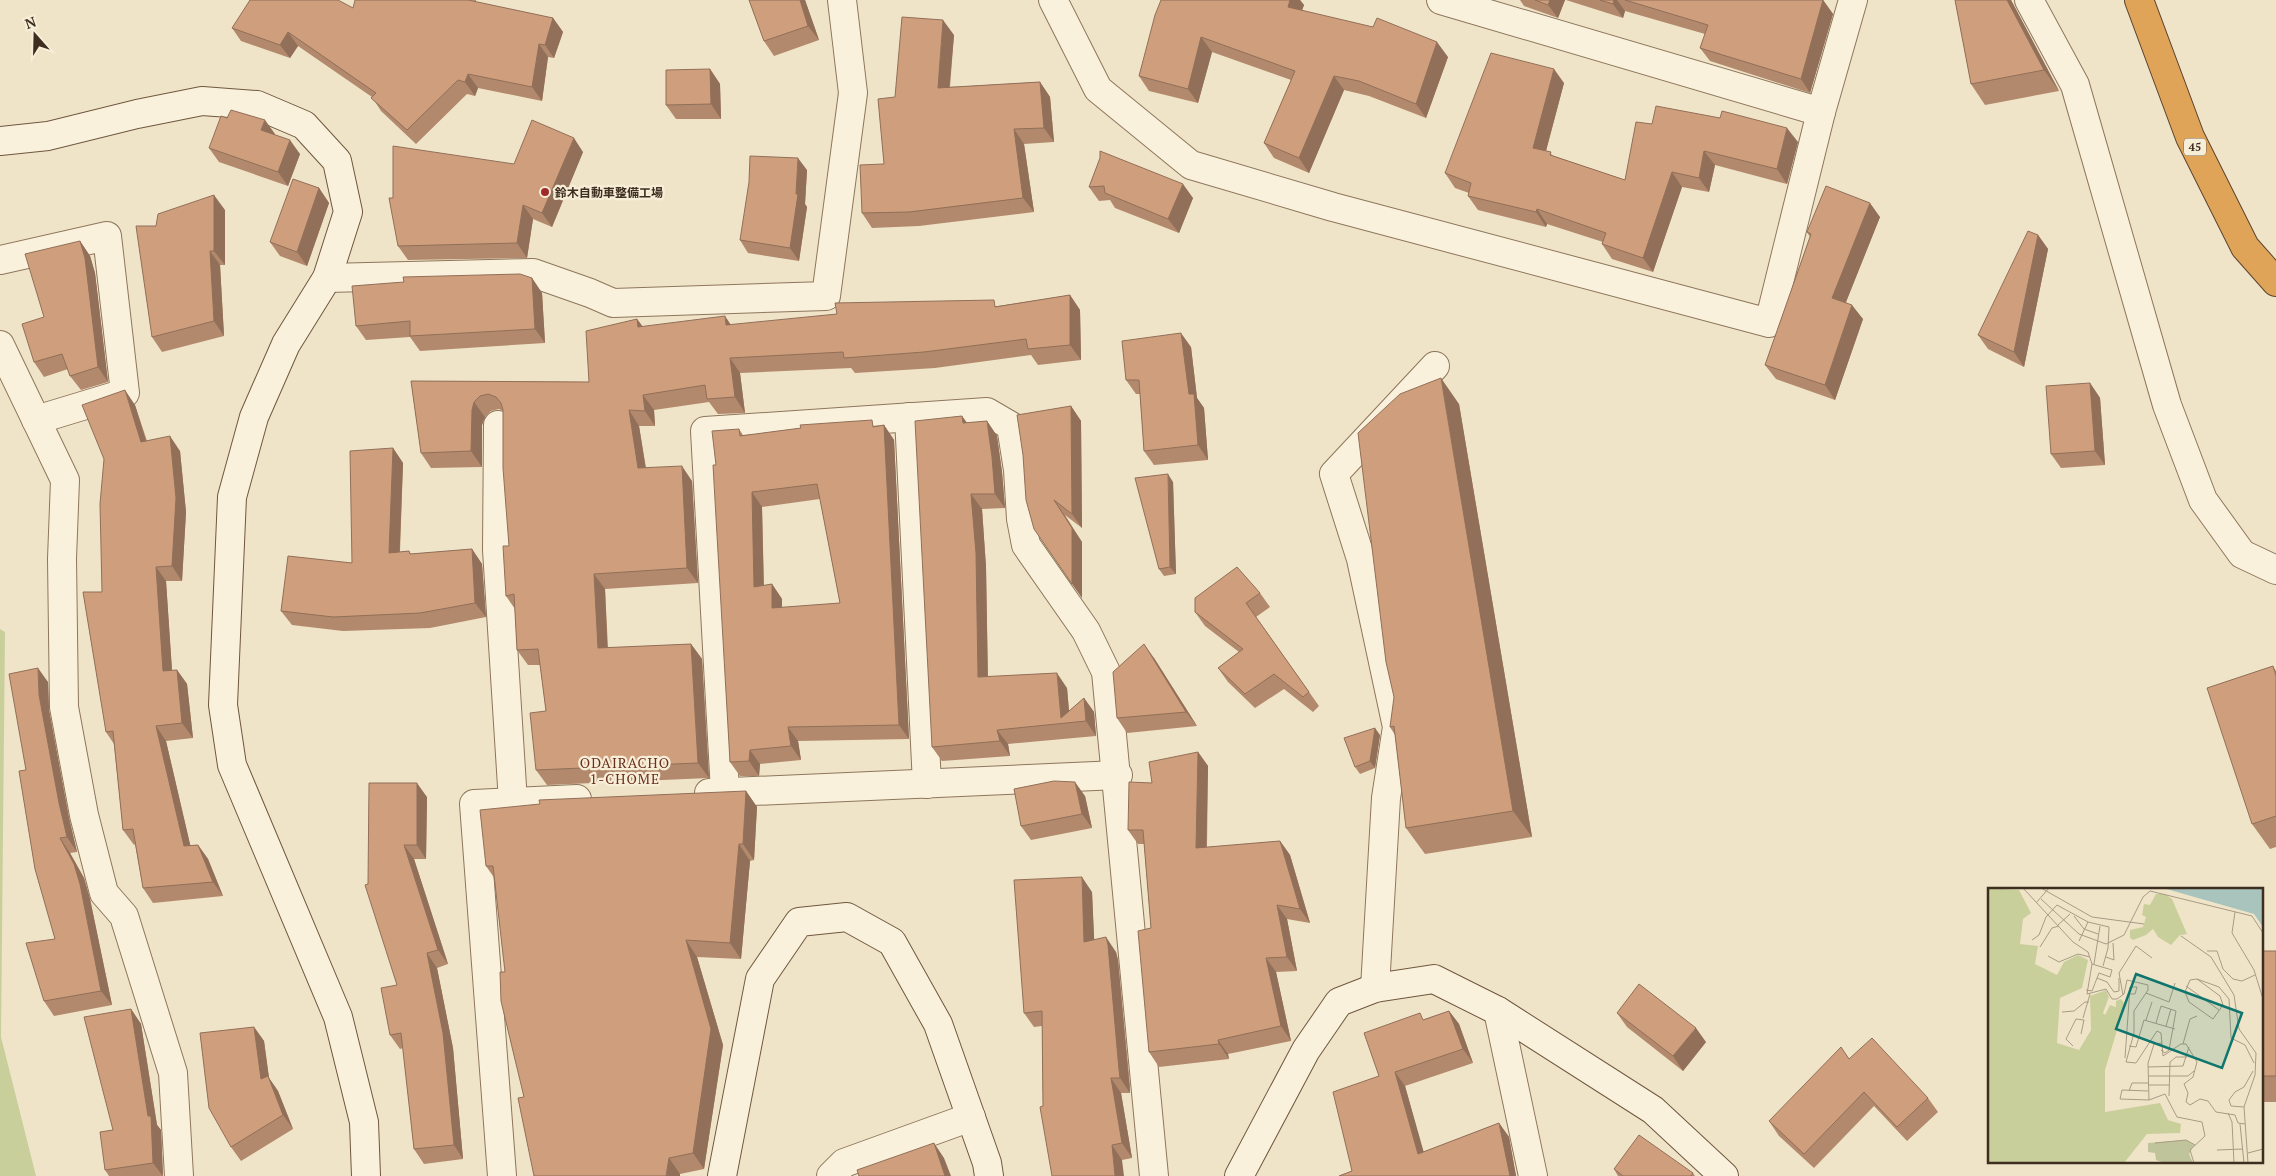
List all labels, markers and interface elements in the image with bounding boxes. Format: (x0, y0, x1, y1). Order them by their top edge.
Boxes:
north arrow (10, 10, 60, 60)
text: N (22, 11, 39, 33)
road number: 45 (2184, 138, 2206, 156)
place label: 鈴木自動車整備工場 (554, 185, 663, 200)
marker: 鈴木自動車整備工場 (539, 186, 551, 198)
district label: ODAIRACHO 1-CHOME (580, 753, 670, 788)
inset map (1988, 888, 2264, 1164)

